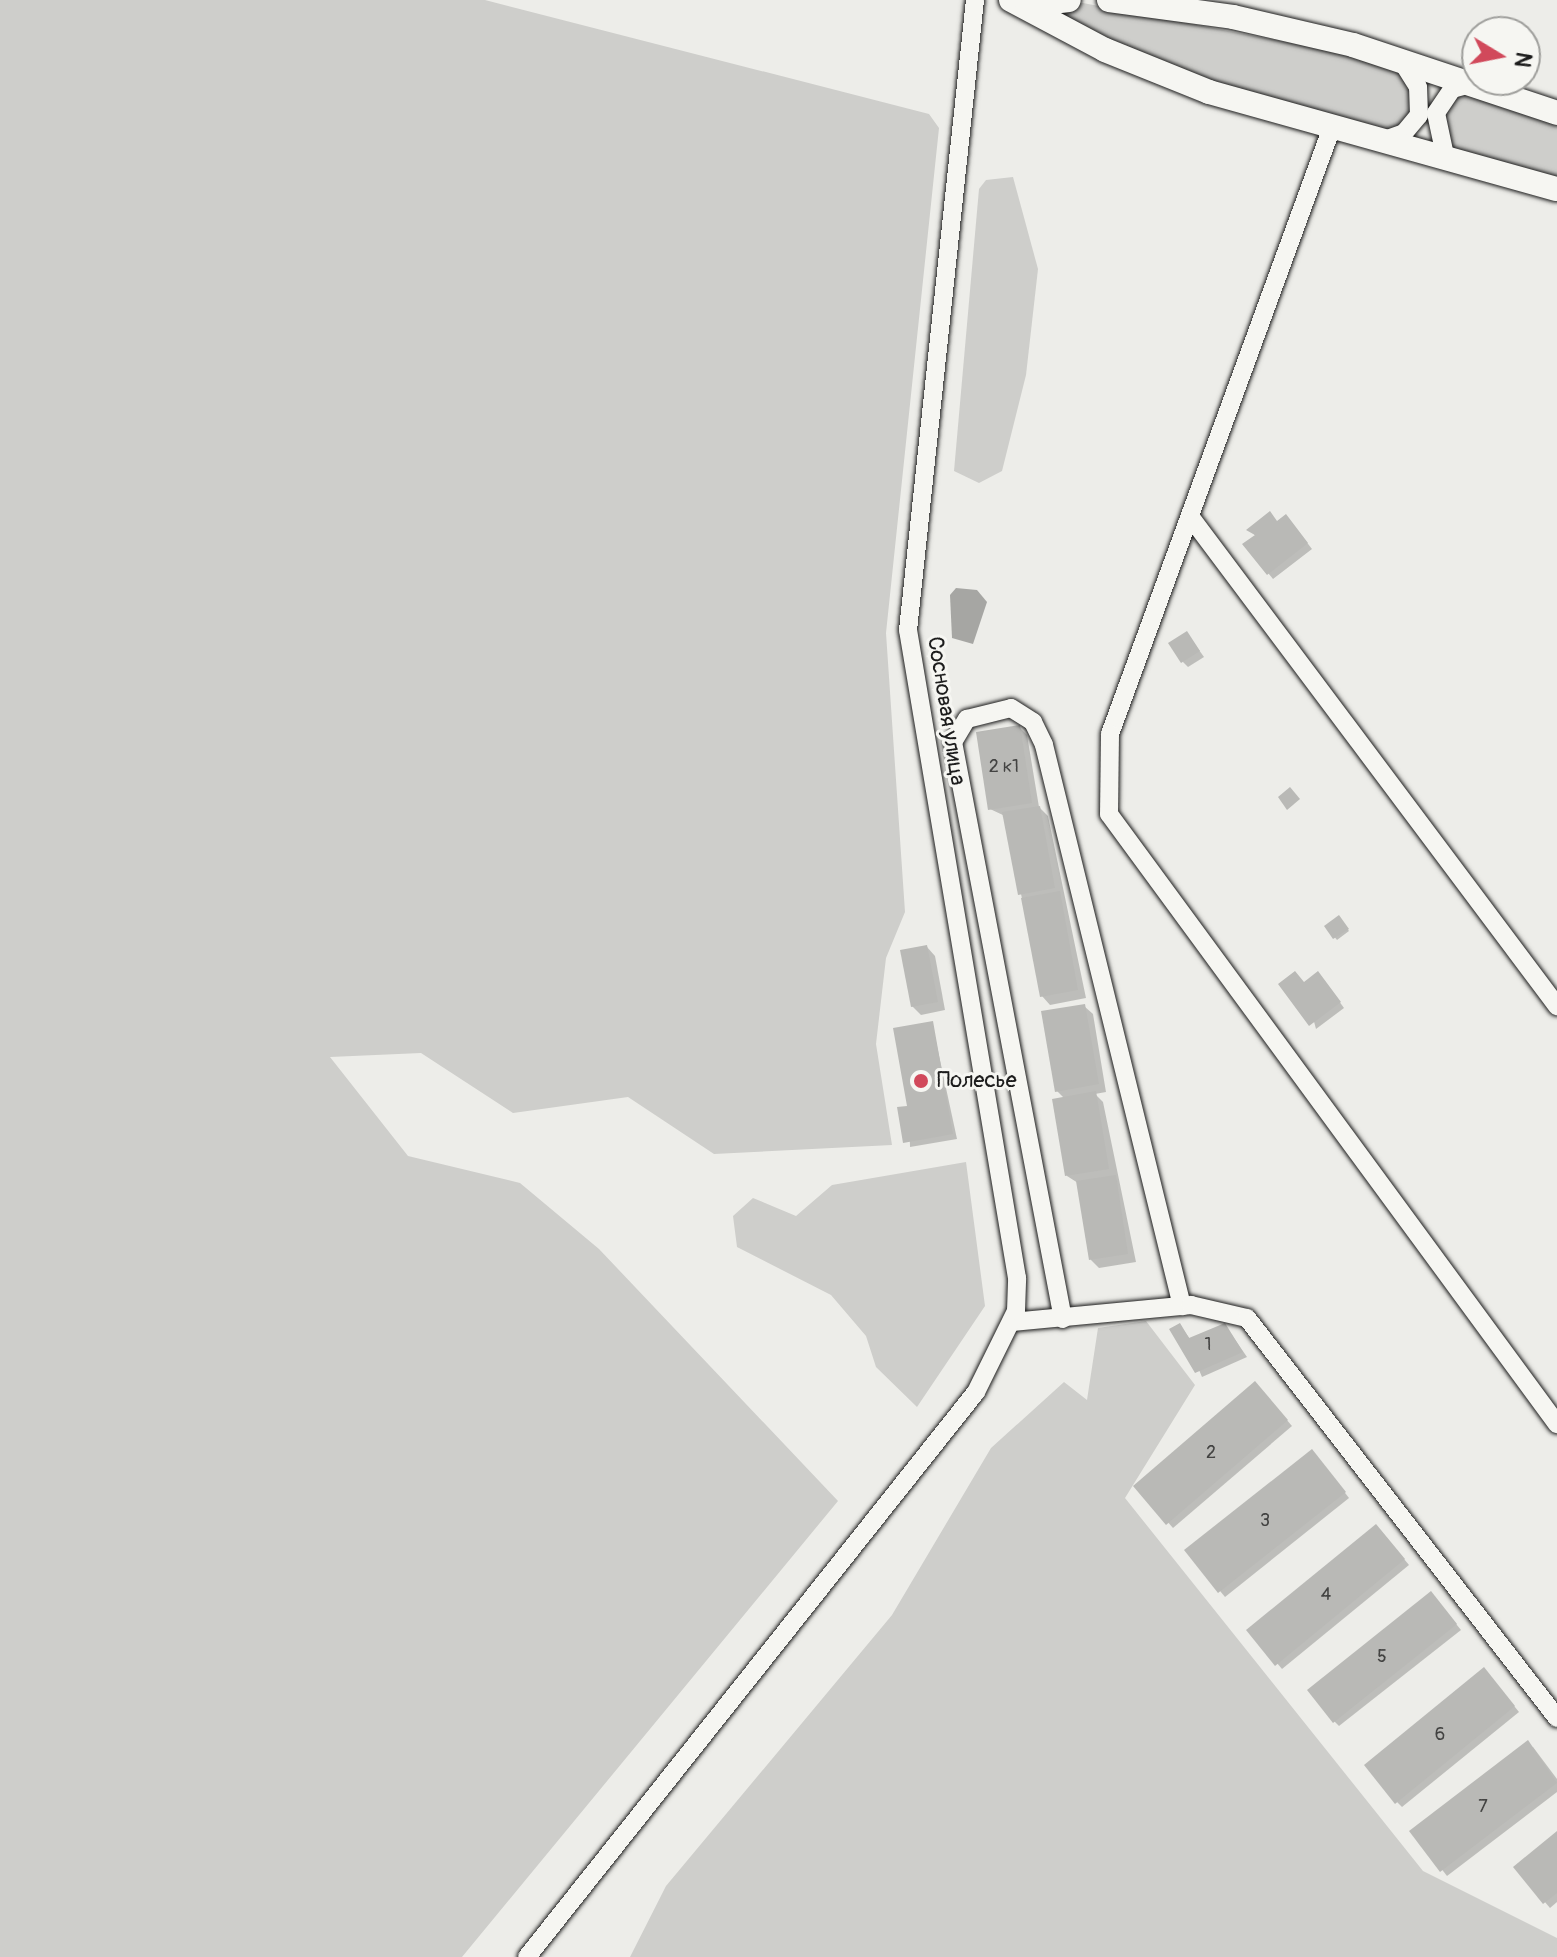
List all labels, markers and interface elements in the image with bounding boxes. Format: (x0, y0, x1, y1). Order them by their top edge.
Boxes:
north arrow (1461, 16, 1541, 96)
text: N (1508, 50, 1538, 70)
street label: Сосновая улица (921, 635, 971, 787)
house number: 2 к1 (989, 756, 1019, 778)
place label: Полесье (937, 1068, 1017, 1094)
marker: Полесье (912, 1072, 930, 1090)
house number: 1 (1204, 1334, 1212, 1356)
house number: 2 (1206, 1442, 1216, 1464)
house number: 3 (1260, 1510, 1270, 1532)
house number: 4 (1321, 1584, 1331, 1606)
house number: 5 (1377, 1646, 1387, 1668)
house number: 6 (1435, 1724, 1445, 1746)
house number: 7 (1478, 1796, 1488, 1818)

